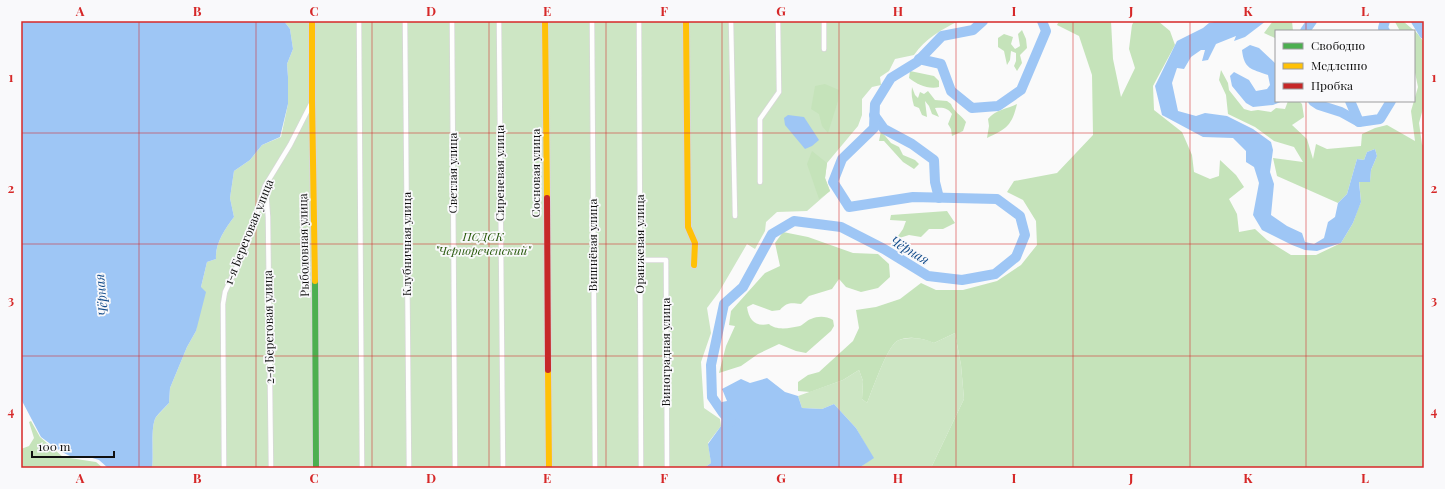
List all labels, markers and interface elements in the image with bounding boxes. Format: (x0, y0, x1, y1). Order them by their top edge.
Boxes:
text: A (75, 2, 85, 19)
text: B (193, 2, 202, 19)
text: C (309, 2, 319, 19)
text: D (426, 2, 436, 19)
text: E (543, 2, 551, 19)
text: F (660, 2, 668, 19)
text: G (776, 2, 786, 19)
text: H (893, 2, 903, 19)
text: I (1012, 2, 1017, 19)
text: J (1128, 2, 1134, 19)
text: K (1243, 2, 1253, 19)
text: L (1361, 2, 1369, 19)
legend (1275, 30, 1415, 102)
text: Свободно (1311, 37, 1366, 53)
text: Медленно (1311, 57, 1368, 73)
text: 1 (9, 68, 14, 85)
text: 1 (1432, 68, 1437, 85)
text: Пробка (1311, 77, 1353, 93)
street label: Сиреневая улица (491, 125, 507, 221)
street label: Сосновая улица (527, 129, 543, 217)
street label: Светлая улица (444, 132, 460, 214)
street label: 1-я Береговая улица (220, 176, 277, 287)
text: 2 (8, 179, 15, 196)
text: 2 (1431, 179, 1438, 196)
street label: Клубничная улица (398, 192, 414, 296)
street label: Рыболовная улица (294, 193, 312, 297)
street label: Оранжевая улица (631, 194, 647, 294)
street label: Вишнёвая улица (584, 199, 600, 291)
park label: ПСДСК "Чернореченский" (435, 228, 532, 258)
water label: Чёрная (888, 231, 933, 268)
street label: 2-я Береговая улица (259, 270, 277, 384)
water label: Чёрная (90, 273, 111, 317)
text: 3 (8, 291, 14, 308)
text: 3 (1431, 291, 1437, 308)
street label: Виноградная улица (657, 298, 673, 406)
text: 4 (8, 402, 15, 419)
text: 4 (1431, 402, 1438, 419)
scale bar (32, 433, 114, 459)
text: 100 m (38, 438, 71, 454)
text: A (75, 469, 85, 486)
text: B (193, 469, 202, 486)
text: C (309, 469, 319, 486)
text: D (426, 469, 436, 486)
text: E (543, 469, 551, 486)
text: F (660, 469, 668, 486)
text: G (776, 469, 786, 486)
text: H (893, 469, 903, 486)
text: I (1012, 469, 1017, 486)
text: J (1128, 469, 1134, 486)
text: K (1243, 469, 1253, 486)
text: L (1361, 469, 1369, 486)

